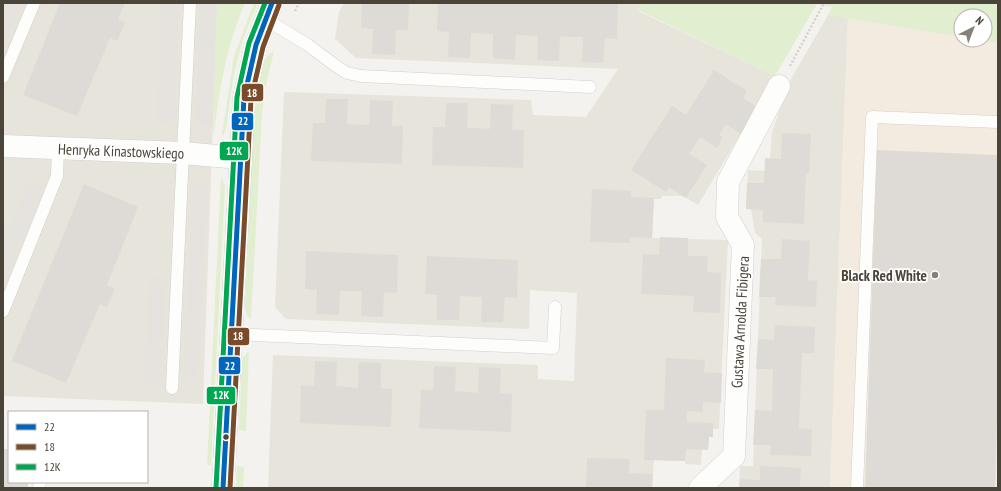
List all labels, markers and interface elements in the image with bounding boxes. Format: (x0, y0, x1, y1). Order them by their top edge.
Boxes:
north arrow (953, 8, 993, 48)
text: N (973, 13, 987, 28)
line badge: 18 (241, 83, 264, 102)
text: 18 (247, 86, 257, 100)
line badge: 22 (231, 112, 254, 131)
text: 22 (238, 114, 248, 128)
street label: Henryka Kinastowskiego (58, 139, 184, 163)
line badge: 12K (219, 141, 249, 161)
text: 12K (226, 144, 242, 158)
street label: Gustawa Arnolda Fibigera (727, 256, 753, 388)
place label: Black Red White (841, 266, 927, 285)
marker: Black Red White (930, 270, 940, 280)
line badge: 18 (227, 327, 250, 346)
text: 18 (233, 329, 243, 343)
line badge: 22 (218, 356, 241, 375)
text: 22 (225, 359, 235, 373)
line badge: 12K (206, 386, 236, 405)
text: 12K (213, 388, 229, 402)
legend (8, 411, 148, 483)
text: 22 (44, 419, 55, 434)
unlabelled marker (221, 432, 231, 442)
text: 18 (44, 439, 55, 454)
text: 12K (44, 459, 61, 474)

